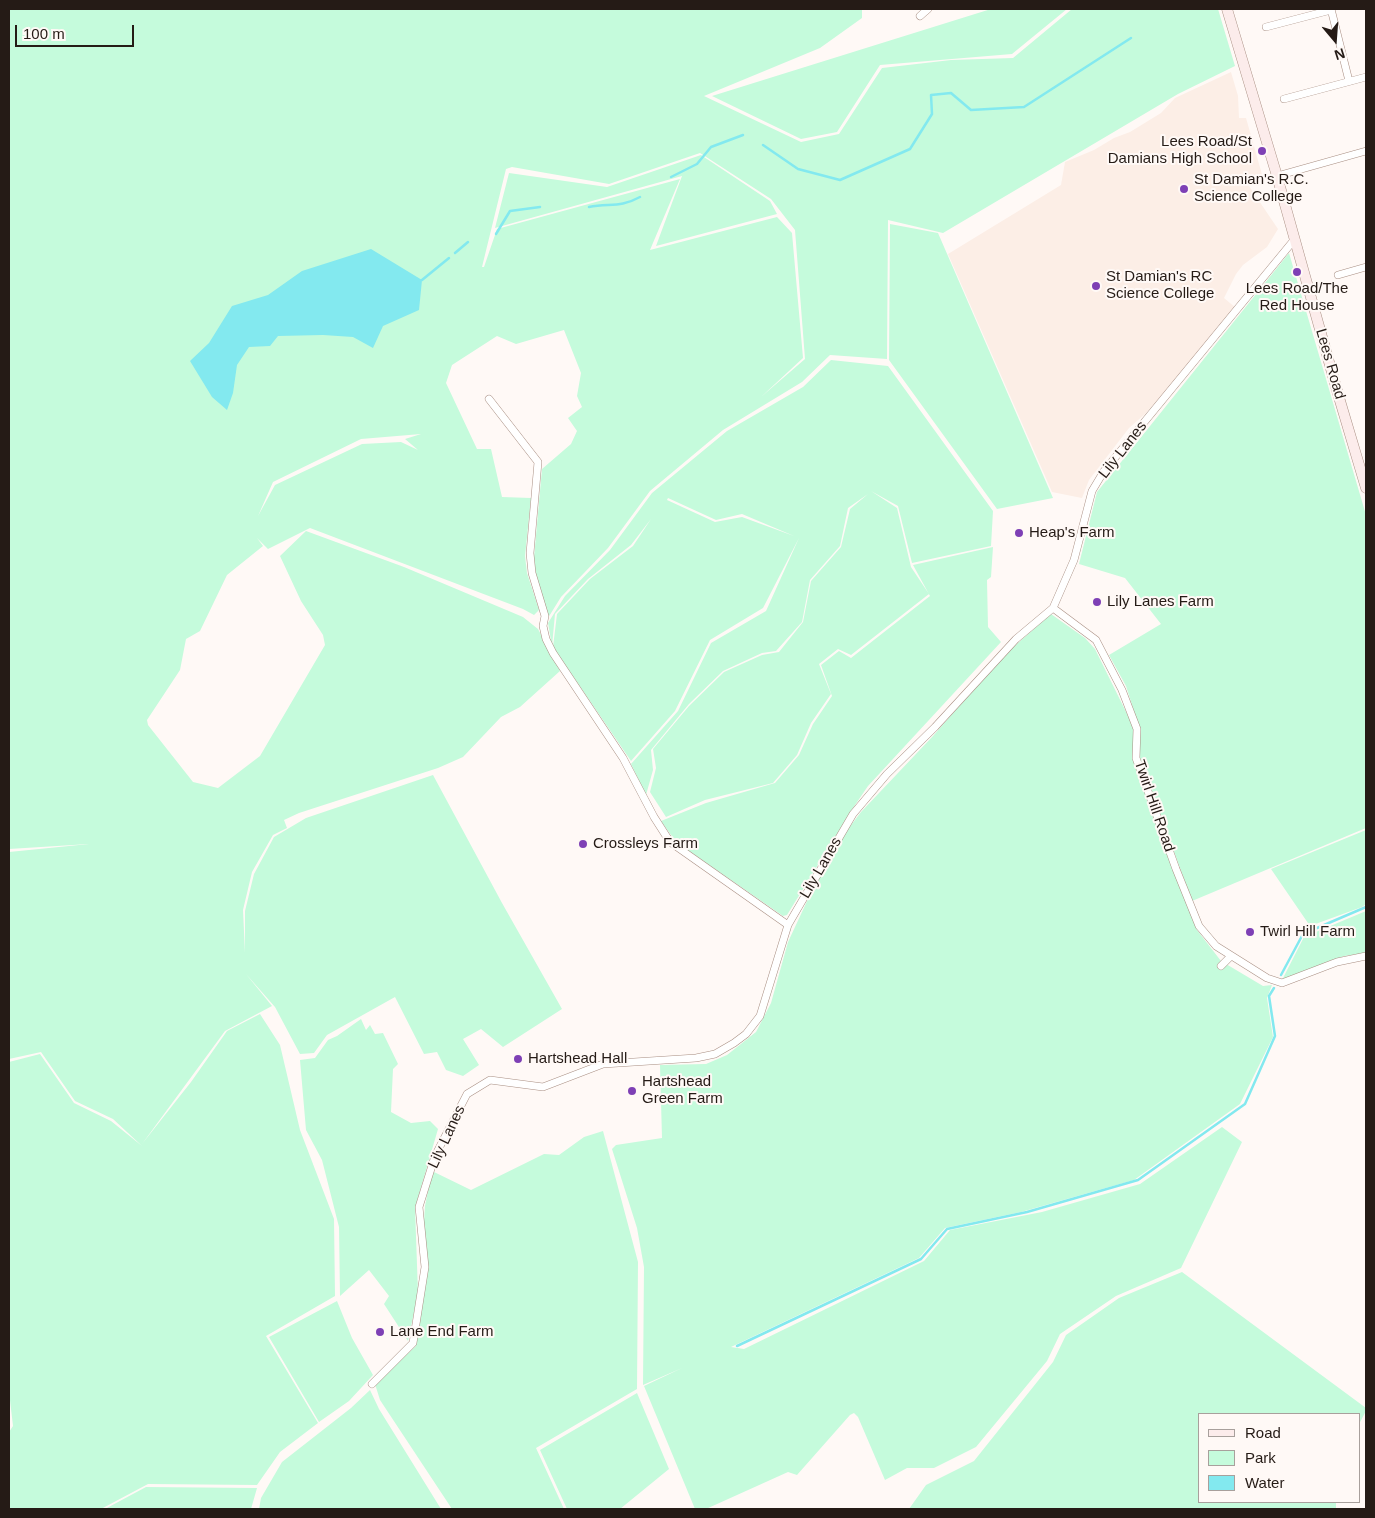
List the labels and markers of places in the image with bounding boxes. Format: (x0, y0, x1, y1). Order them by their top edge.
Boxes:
place label: Lees Road/St Damians High School (1108, 133, 1252, 168)
marker: Lees Road/St Damians High School (1256, 145, 1268, 157)
place label: St Damian's R.C. Science College (1194, 171, 1309, 206)
marker: St Damian's R.C. Science College (1178, 183, 1190, 195)
marker: Lees Road/The Red House (1291, 266, 1303, 278)
place label: St Damian's RC Science College (1106, 268, 1214, 303)
marker: St Damian's RC Science College (1090, 280, 1102, 292)
place label: Lees Road/The Red House (1246, 280, 1348, 315)
place label: Heap's Farm (1029, 524, 1114, 542)
marker: Heap's Farm (1013, 527, 1025, 539)
place label: Lily Lanes Farm (1107, 593, 1214, 611)
marker: Lily Lanes Farm (1091, 596, 1103, 608)
place label: Crossleys Farm (593, 835, 698, 853)
marker: Crossleys Farm (577, 838, 589, 850)
place label: Twirl Hill Farm (1260, 923, 1355, 941)
marker: Twirl Hill Farm (1244, 926, 1256, 938)
place label: Hartshead Hall (528, 1050, 627, 1068)
marker: Hartshead Hall (512, 1053, 524, 1065)
place label: Hartshead Green Farm (642, 1073, 723, 1108)
marker: Hartshead Green Farm (626, 1085, 638, 1097)
place label: Lane End Farm (390, 1323, 493, 1341)
marker: Lane End Farm (374, 1326, 386, 1338)

